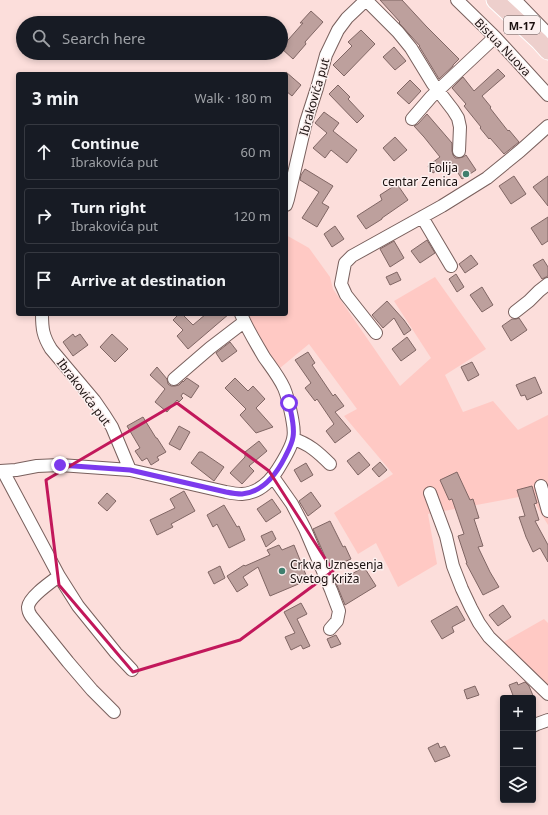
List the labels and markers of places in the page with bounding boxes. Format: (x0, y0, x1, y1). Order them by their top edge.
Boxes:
place label: Folija centar Zenica (382, 159, 458, 190)
marker: Folija centar Zenica (461, 169, 471, 179)
place label: Crkva Uznesenja Svetog Križa (290, 556, 383, 587)
marker: Crkva Uznesenja Svetog Križa (277, 566, 287, 576)

